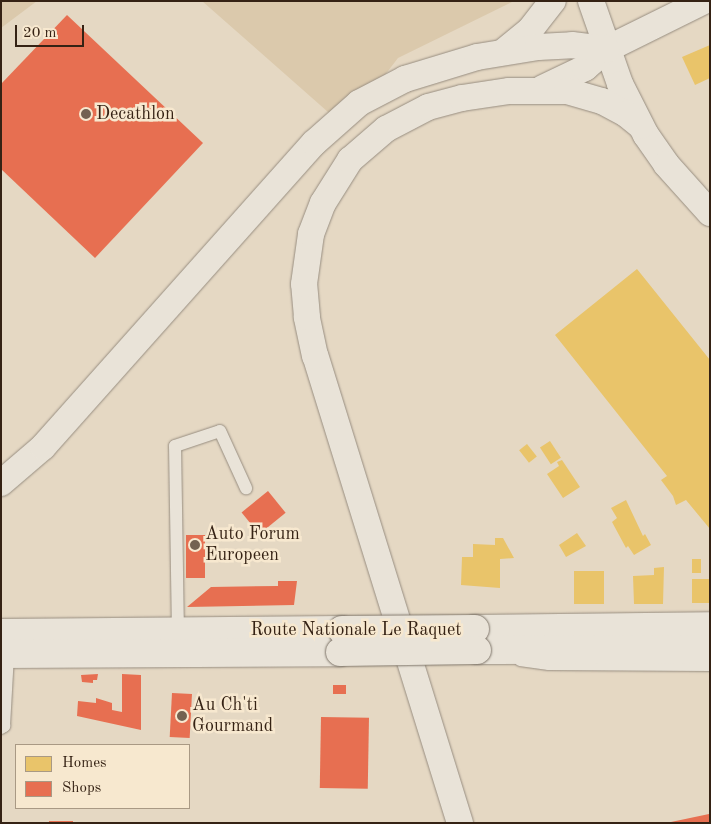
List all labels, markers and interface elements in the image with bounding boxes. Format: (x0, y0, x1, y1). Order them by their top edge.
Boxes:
scale bar (18, 15, 86, 47)
text: 20 m (23, 26, 57, 41)
place label: Decathlon (96, 103, 175, 125)
marker: Decathlon (80, 108, 92, 120)
place label: Auto Forum Europeen (205, 524, 300, 566)
marker: Auto Forum Europeen (189, 539, 201, 551)
street label: Route Nationale Le Raquet (250, 619, 462, 641)
place label: Au Ch'ti Gourmand (192, 695, 273, 738)
marker: Au Ch'ti Gourmand (176, 710, 188, 722)
legend (15, 744, 190, 809)
text: Homes (62, 756, 107, 771)
text: Shops (62, 781, 101, 796)

